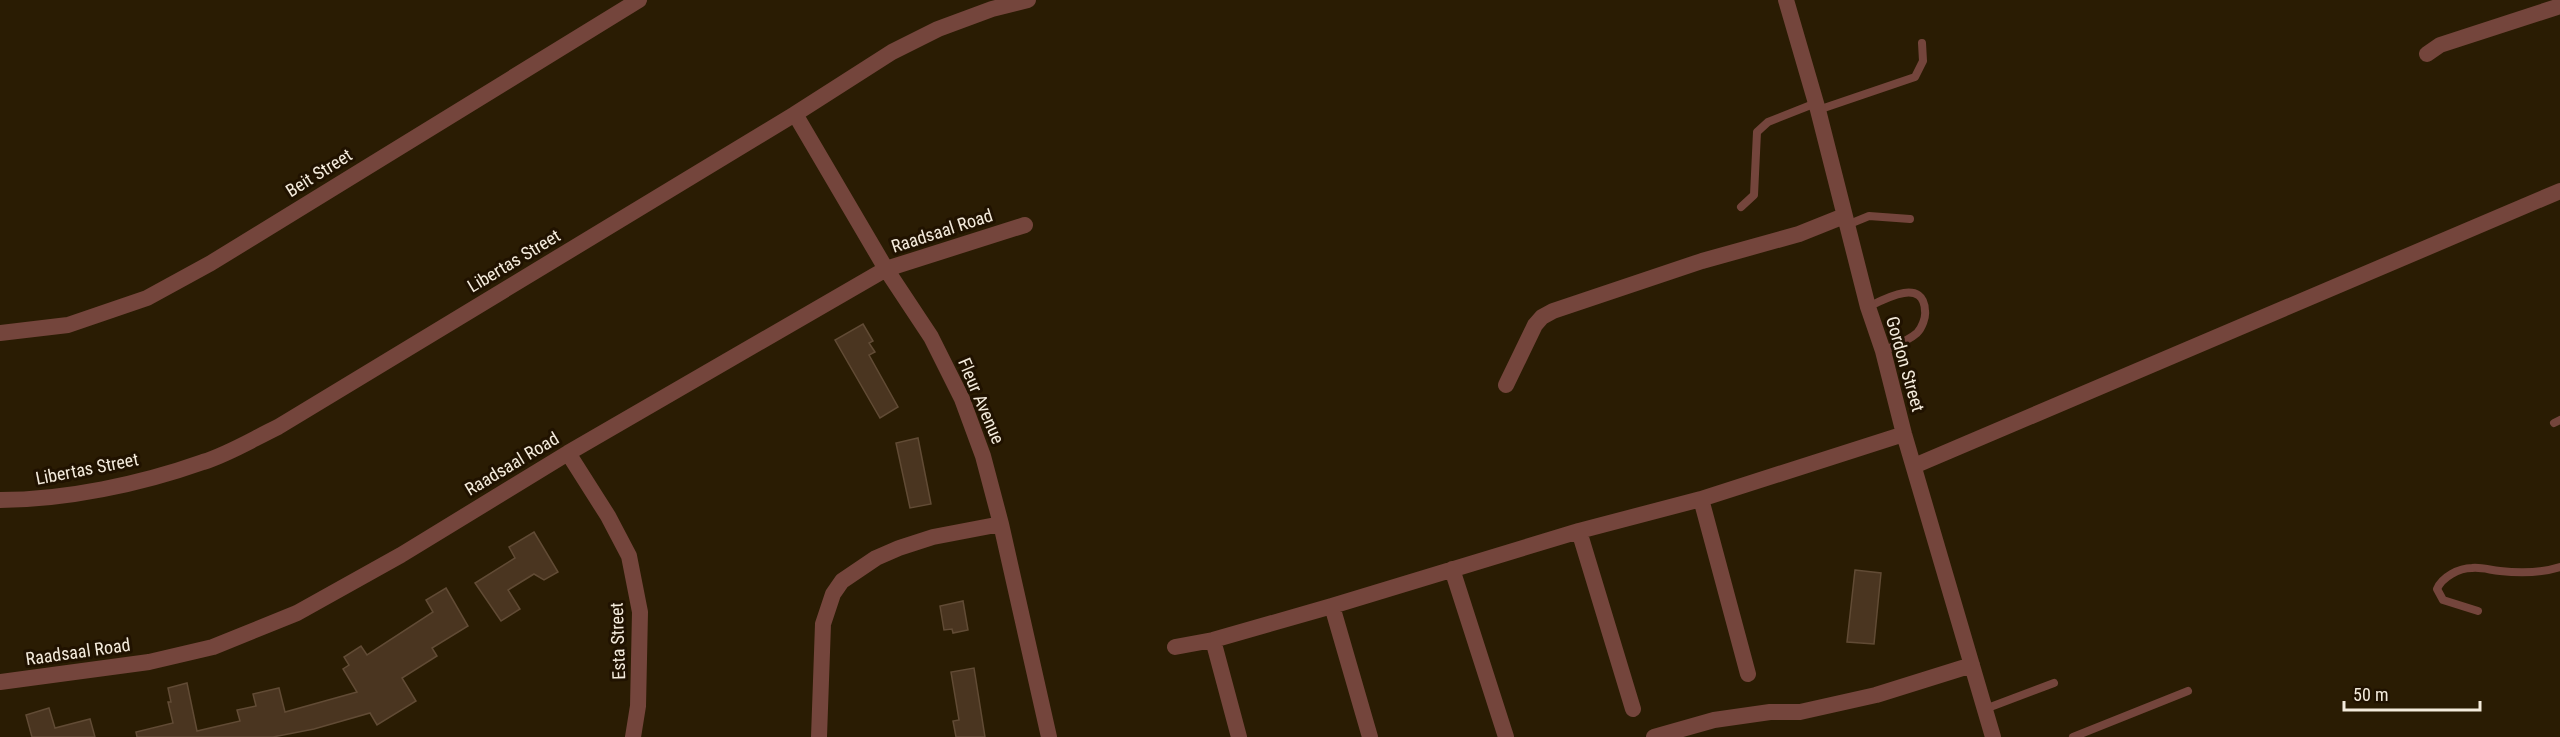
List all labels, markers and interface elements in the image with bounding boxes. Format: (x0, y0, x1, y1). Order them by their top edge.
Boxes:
street label: Beit Street (282, 144, 356, 201)
street label: Raadsaal Road (888, 204, 995, 257)
street label: Libertas Street (464, 225, 564, 296)
street label: Gordon Street (1882, 314, 1929, 414)
street label: Fleur Avenue (954, 355, 1009, 447)
street label: Raadsaal Road (461, 427, 562, 500)
street label: Libertas Street (34, 448, 140, 489)
street label: Esta Street (606, 602, 629, 680)
street label: Raadsaal Road (24, 634, 132, 669)
scale bar (2344, 674, 2480, 712)
text: 50 m (2353, 684, 2388, 705)

